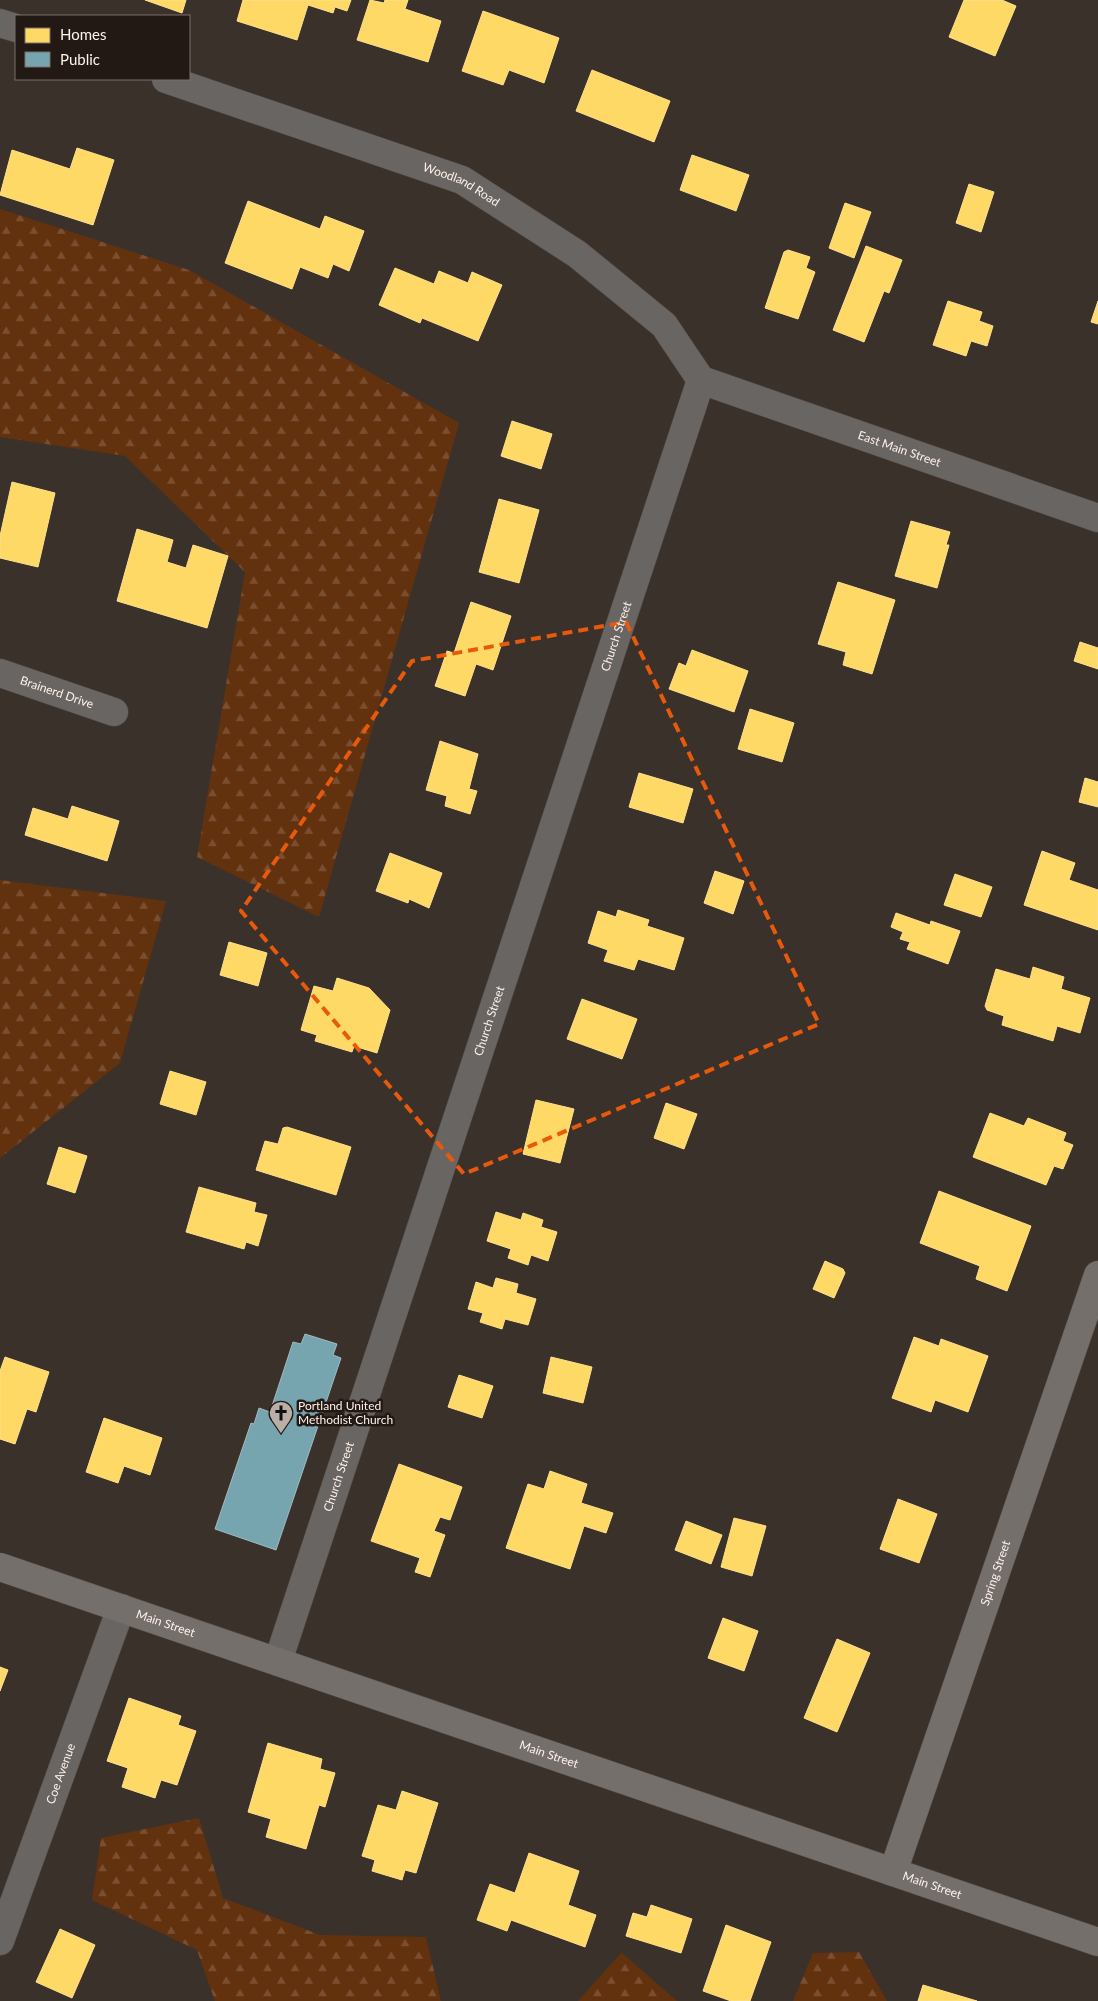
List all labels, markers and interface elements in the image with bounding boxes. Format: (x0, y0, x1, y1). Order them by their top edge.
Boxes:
legend (15, 15, 190, 80)
text: Homes (60, 25, 106, 43)
text: Public (60, 50, 100, 68)
street label: Woodland Road (421, 159, 503, 209)
street label: East Main Street (856, 427, 944, 470)
street label: Church Street (597, 599, 635, 673)
street label: Brainerd Drive (18, 672, 96, 711)
street label: Church Street (470, 983, 508, 1058)
place label: Portland United Methodist Church (298, 1398, 393, 1427)
church icon: Portland United Methodist Church (268, 1400, 294, 1434)
street label: Church Street (320, 1439, 357, 1514)
street label: Spring Street (977, 1538, 1014, 1608)
street label: Main Street (134, 1606, 198, 1640)
street label: Main Street (518, 1737, 581, 1771)
street label: Coe Avenue (42, 1741, 78, 1806)
street label: Main Street (901, 1868, 964, 1902)

